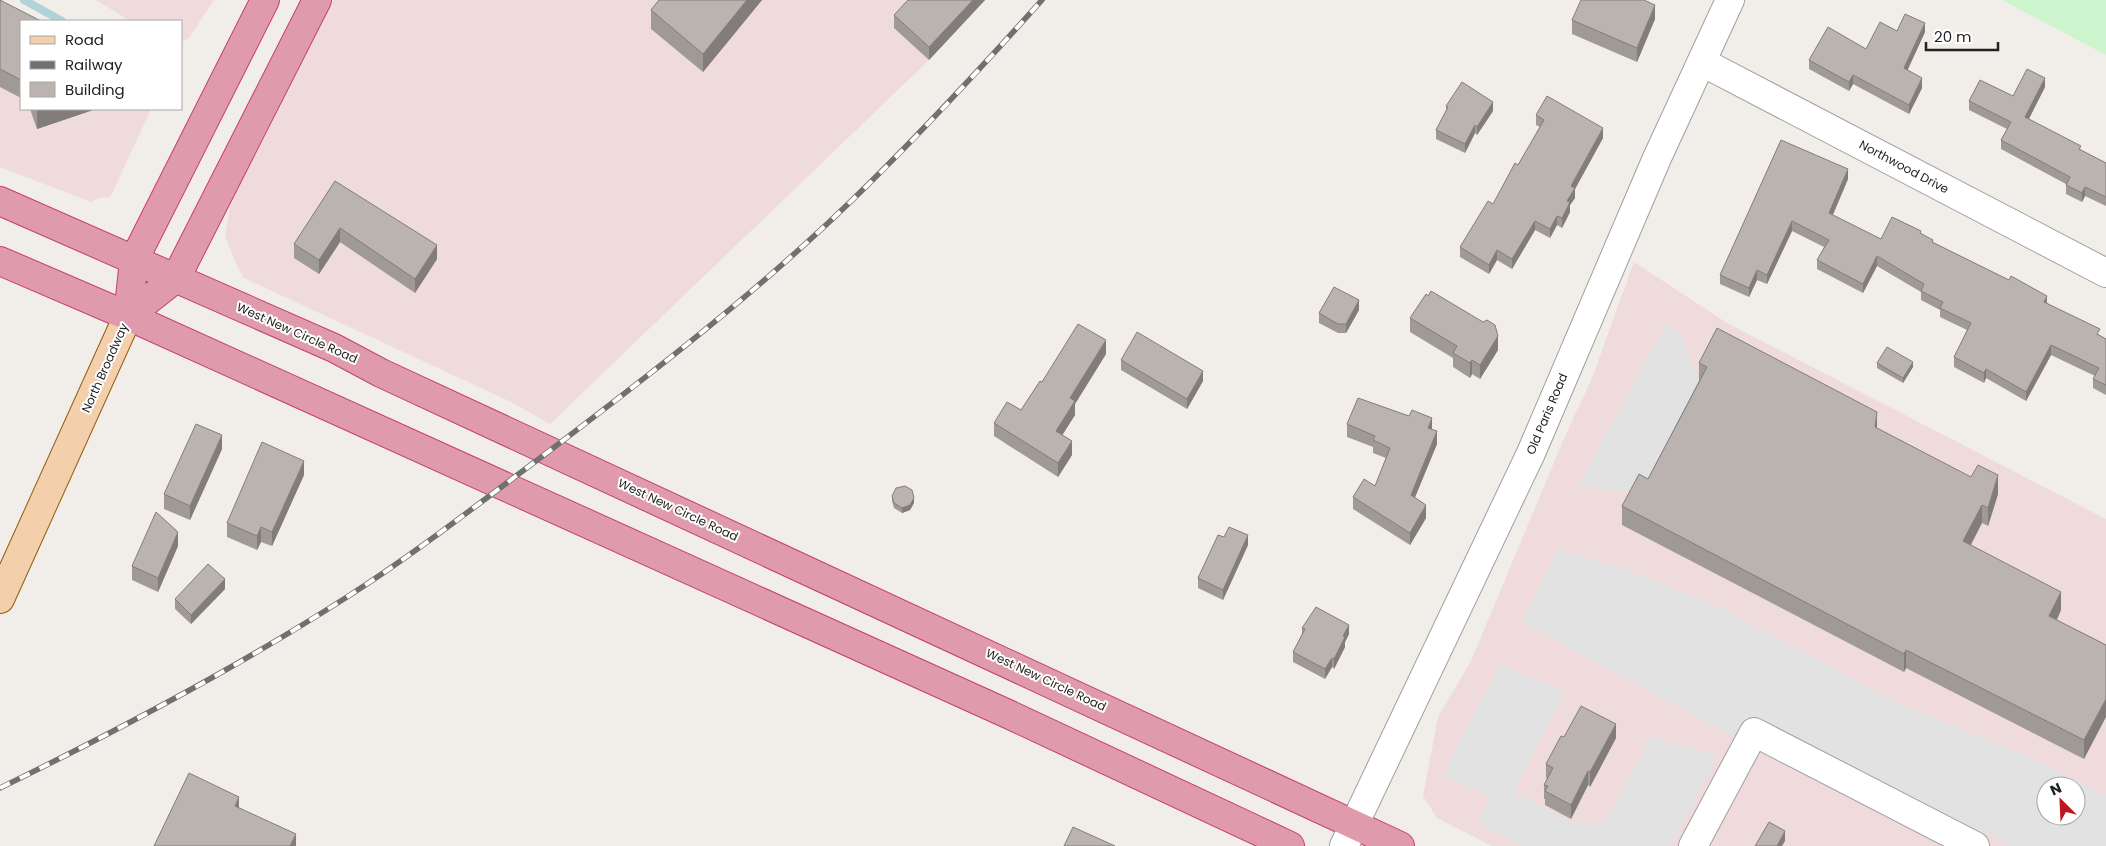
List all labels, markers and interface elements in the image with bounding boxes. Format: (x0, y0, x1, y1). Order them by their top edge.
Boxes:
legend (20, 20, 182, 110)
scale bar (1926, 20, 1998, 52)
text: 20 m (1934, 26, 1972, 47)
text: Road (65, 29, 104, 50)
text: Railway (65, 54, 123, 75)
text: Building (65, 79, 125, 100)
street label: Northwood Drive (1856, 136, 1952, 197)
street label: West New Circle Road (234, 298, 360, 367)
street label: North Broadway (77, 320, 132, 415)
street label: Old Paris Road (1522, 371, 1571, 457)
street label: West New Circle Road (615, 474, 741, 545)
street label: West New Circle Road (983, 644, 1109, 715)
north arrow (2036, 776, 2086, 826)
text: N (2047, 778, 2065, 800)

